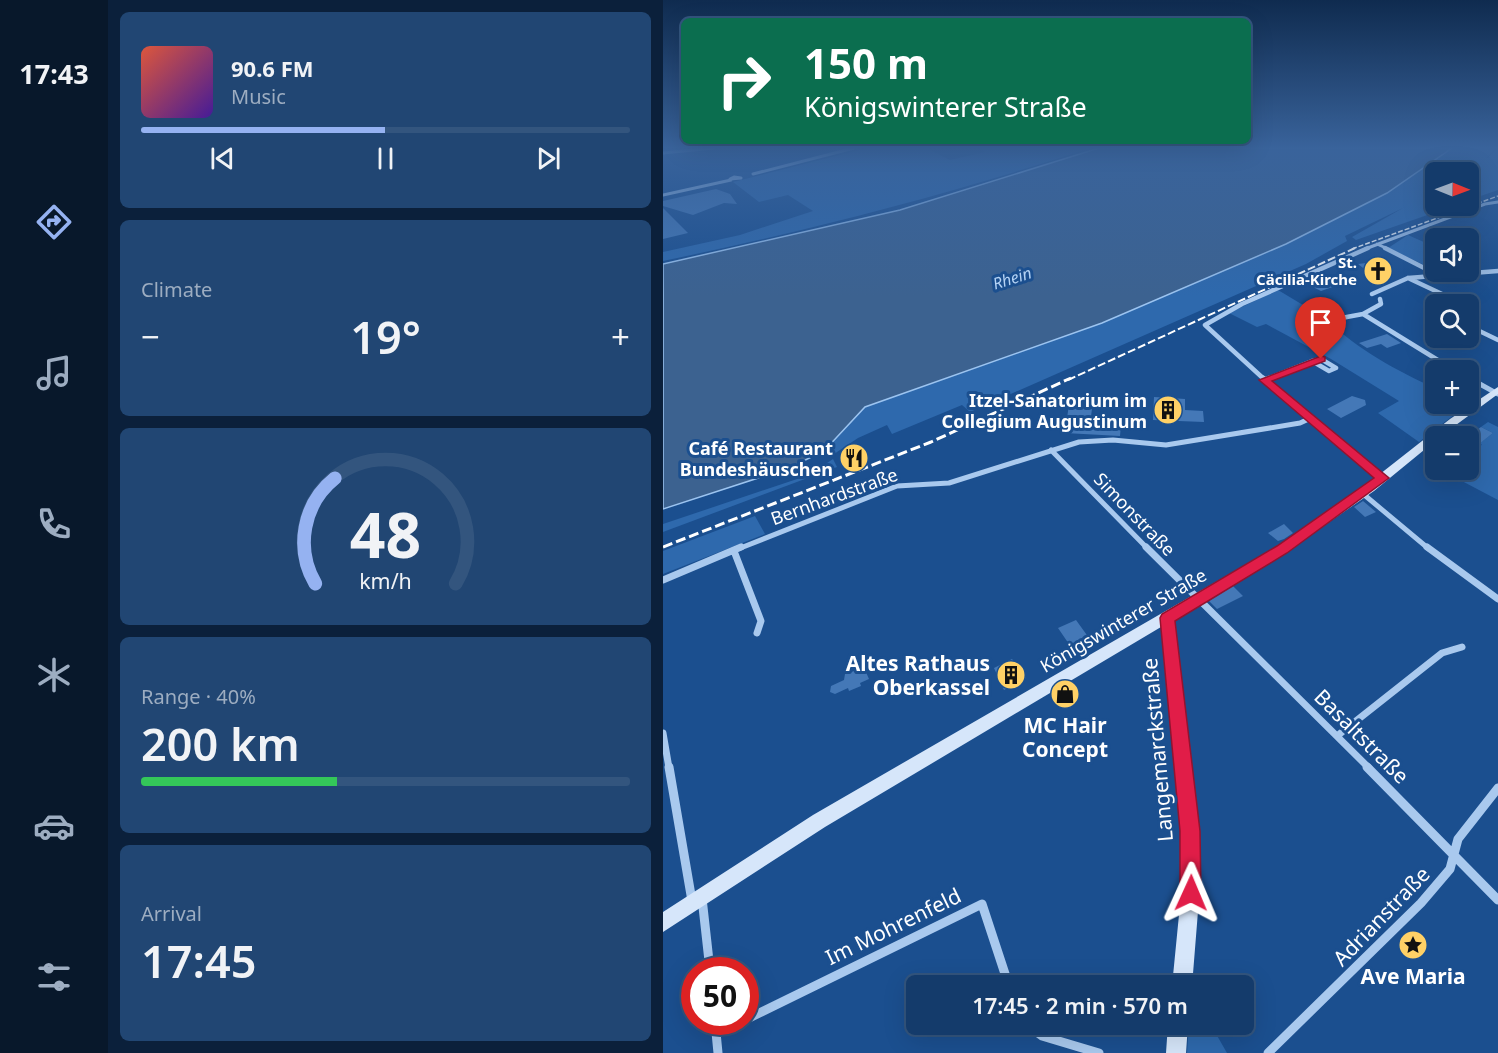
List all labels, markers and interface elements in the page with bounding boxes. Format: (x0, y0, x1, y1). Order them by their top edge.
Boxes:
text: 150 m (804, 34, 928, 91)
icon: right (705, 42, 783, 120)
text: 90.6 FM (231, 53, 313, 83)
text: 17:43 (19, 55, 89, 92)
text: Music (231, 83, 286, 110)
text: Königswinterer Straße (804, 88, 1087, 125)
icon: previous (206, 142, 239, 175)
icon: pause (369, 142, 402, 175)
icon: next (532, 142, 565, 175)
north arrow (1425, 162, 1479, 216)
map controls (1425, 162, 1479, 480)
icon: directions (33, 201, 75, 243)
button: sound (1425, 228, 1479, 282)
place label: St. Cäcilia-Kirche (1256, 252, 1357, 289)
church icon: St. Cäcilia-Kirche (1362, 255, 1394, 287)
water label: Rhein (990, 261, 1034, 295)
text: Climate (141, 276, 212, 303)
button: search (1425, 294, 1479, 348)
pin (1295, 297, 1346, 359)
text: 19° (350, 306, 421, 367)
icon: arrive (1304, 306, 1337, 339)
text: − (141, 314, 160, 359)
text: + (611, 314, 630, 359)
icon: music (33, 352, 75, 394)
button: + (1425, 360, 1479, 414)
place label: Itzel-Sanatorium im Collegium Augustinum (942, 388, 1147, 433)
building icon: Itzel-Sanatorium im Collegium Augustinum (1152, 394, 1184, 426)
button: − (1425, 426, 1479, 480)
place label: Café Restaurant Bundeshäuschen (680, 436, 833, 481)
restaurant icon: Café Restaurant Bundeshäuschen (838, 442, 870, 474)
street label: Bernhardstraße (767, 462, 901, 530)
street label: Simonstraße (1089, 467, 1181, 561)
text: 48 (350, 491, 421, 576)
icon: phone (33, 503, 75, 545)
street label: Königswinterer Straße (1035, 562, 1211, 678)
text: km/h (359, 566, 412, 595)
place label: Altes Rathaus Oberkassel (846, 649, 990, 701)
icon: climate (33, 654, 75, 696)
street label: Langemarckstraße (1135, 657, 1179, 843)
building icon: Altes Rathaus Oberkassel (995, 659, 1027, 691)
shop icon: MC Hair Concept (1049, 678, 1081, 710)
text: Range · 40% (141, 683, 256, 710)
street label: Basaltstraße (1309, 683, 1415, 789)
place label: MC Hair Concept (1022, 711, 1108, 763)
text: 200 km (141, 713, 300, 774)
icon: car (33, 805, 75, 847)
street label: Adrianstraße (1326, 860, 1436, 972)
position arrow (1159, 861, 1223, 925)
street label: Im Mohrenfeld (821, 881, 965, 971)
text: Arrival (141, 900, 202, 927)
place icon: Ave Maria (1397, 929, 1429, 961)
text: 17:45 (141, 930, 256, 991)
icon: filters (33, 956, 75, 998)
speed limit sign: 50 (681, 957, 759, 1035)
place label: Ave Maria (1360, 962, 1466, 990)
text: 17:45 · 2 min · 570 m (972, 990, 1188, 1020)

